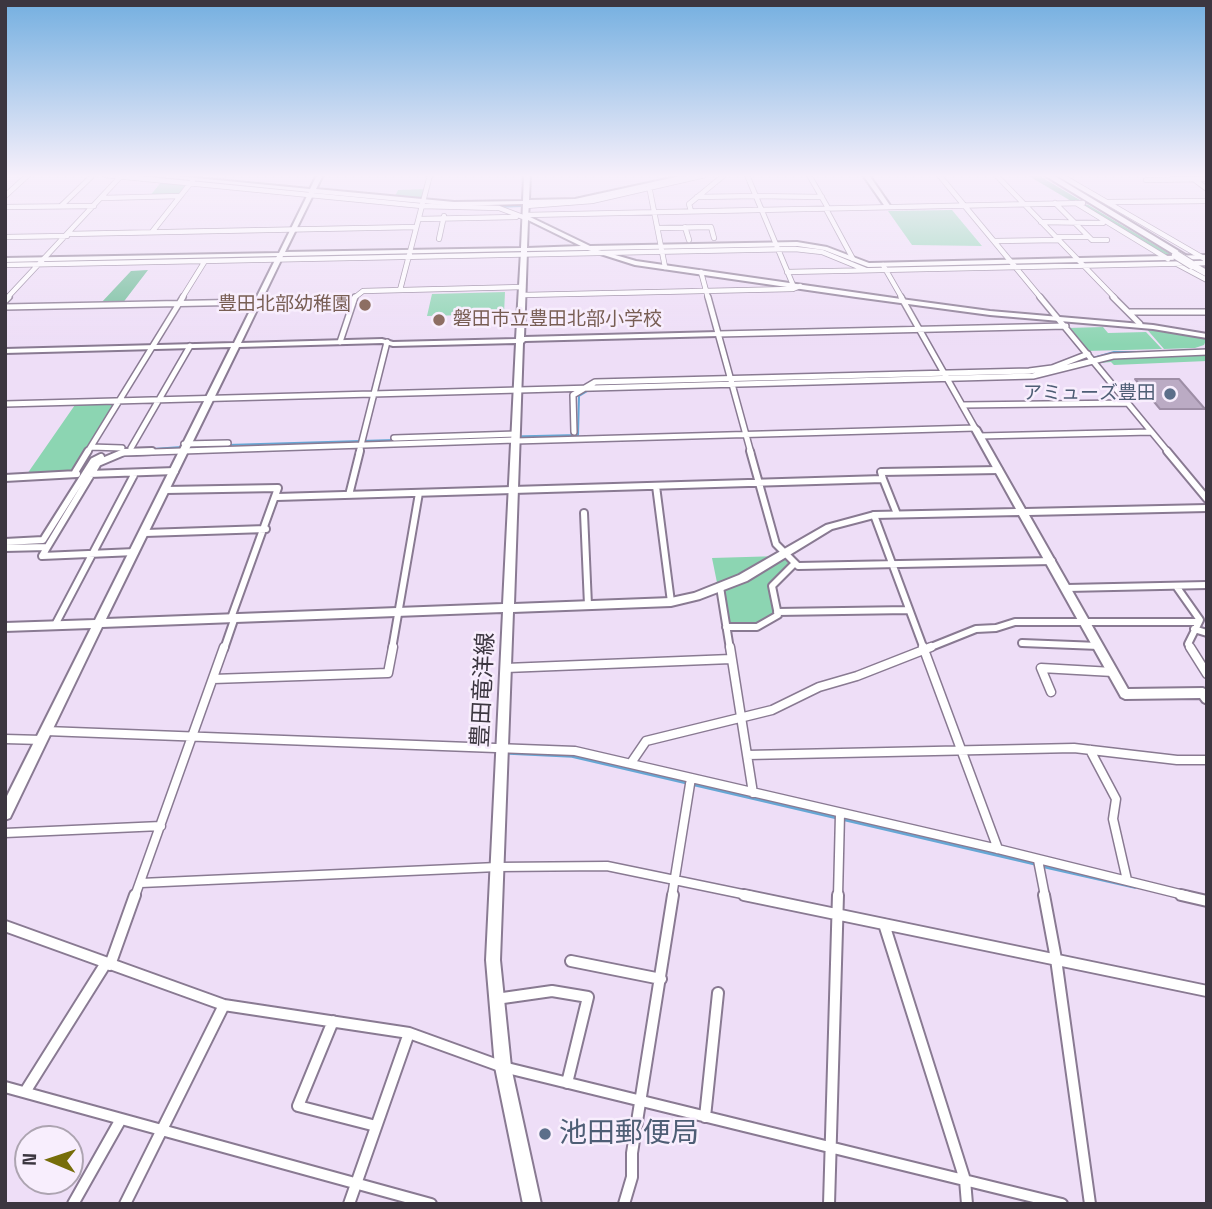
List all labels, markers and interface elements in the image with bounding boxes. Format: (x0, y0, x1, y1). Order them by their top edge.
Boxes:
place label: 豊田北部幼稚園 (218, 294, 351, 316)
marker: 豊田北部幼稚園 (357, 297, 373, 313)
place label: 磐田市立豊田北部小学校 (453, 309, 662, 331)
marker: 磐田市立豊田北部小学校 (431, 312, 447, 328)
place label: アミューズ豊田 (1023, 383, 1156, 405)
marker: アミューズ豊田 (1162, 386, 1178, 402)
street label: 豊田竜洋線 (467, 632, 501, 748)
place label: 池田郵便局 (559, 1117, 699, 1151)
north arrow (14, 1125, 84, 1195)
marker: 池田郵便局 (537, 1126, 553, 1142)
text: N (17, 1153, 42, 1166)

